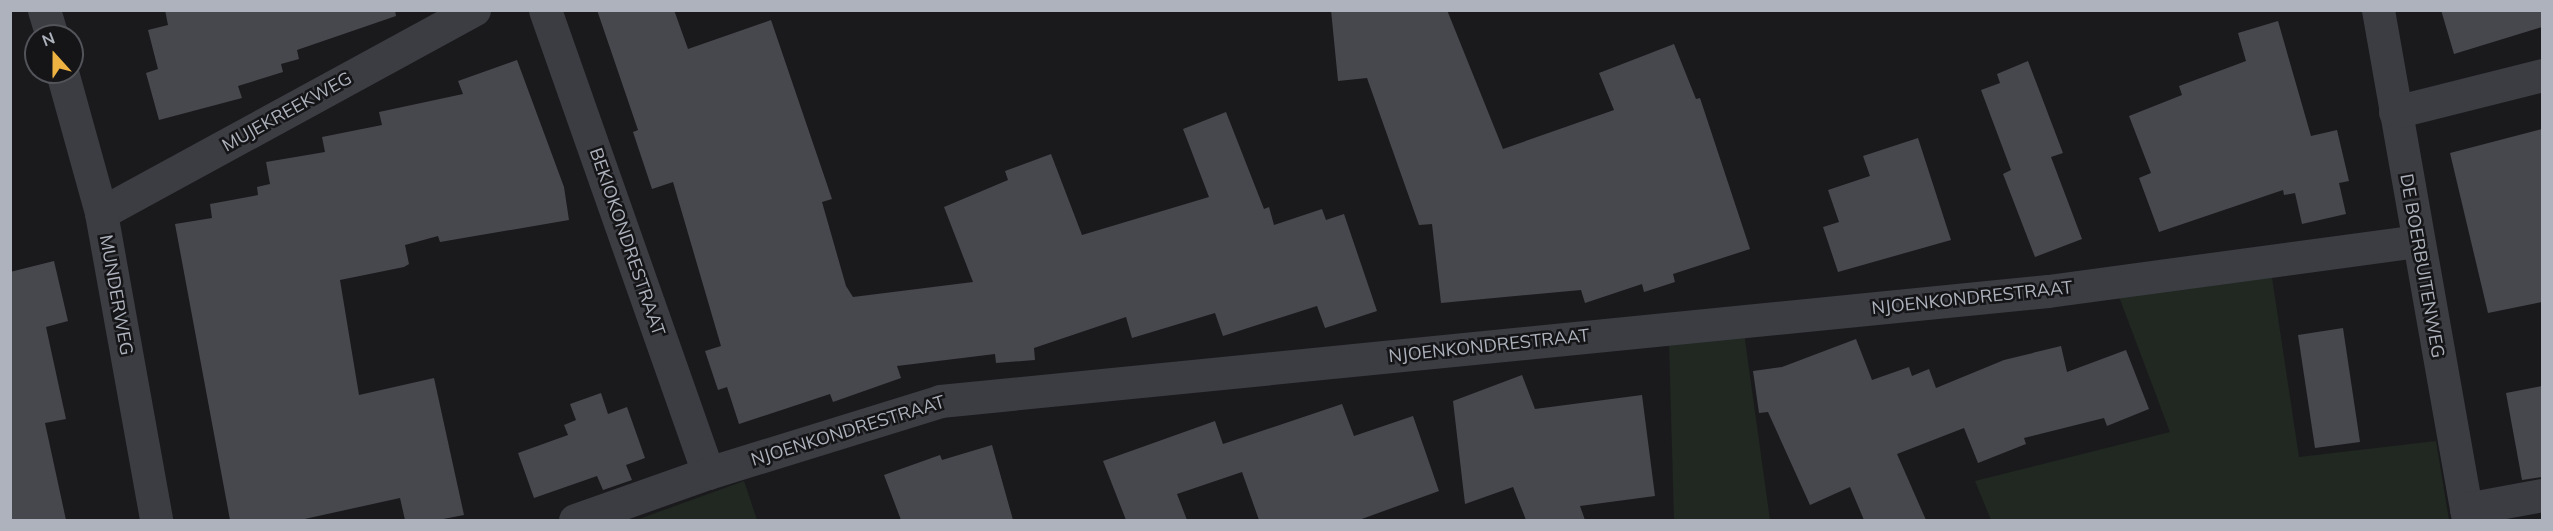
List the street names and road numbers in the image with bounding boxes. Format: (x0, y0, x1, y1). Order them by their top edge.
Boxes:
street label: MUJEKREEKWEG (219, 68, 355, 156)
street label: BEKIOKONDRESTRAAT (585, 145, 669, 339)
street label: DE BOERBUITENWEG (2395, 172, 2449, 360)
street label: MUNDERWEG (95, 233, 137, 357)
street label: NJOENKONDRESTRAAT (1870, 277, 2074, 319)
street label: NJOENKONDRESTRAAT (1387, 325, 1591, 367)
street label: NJOENKONDRESTRAAT (748, 391, 948, 471)

